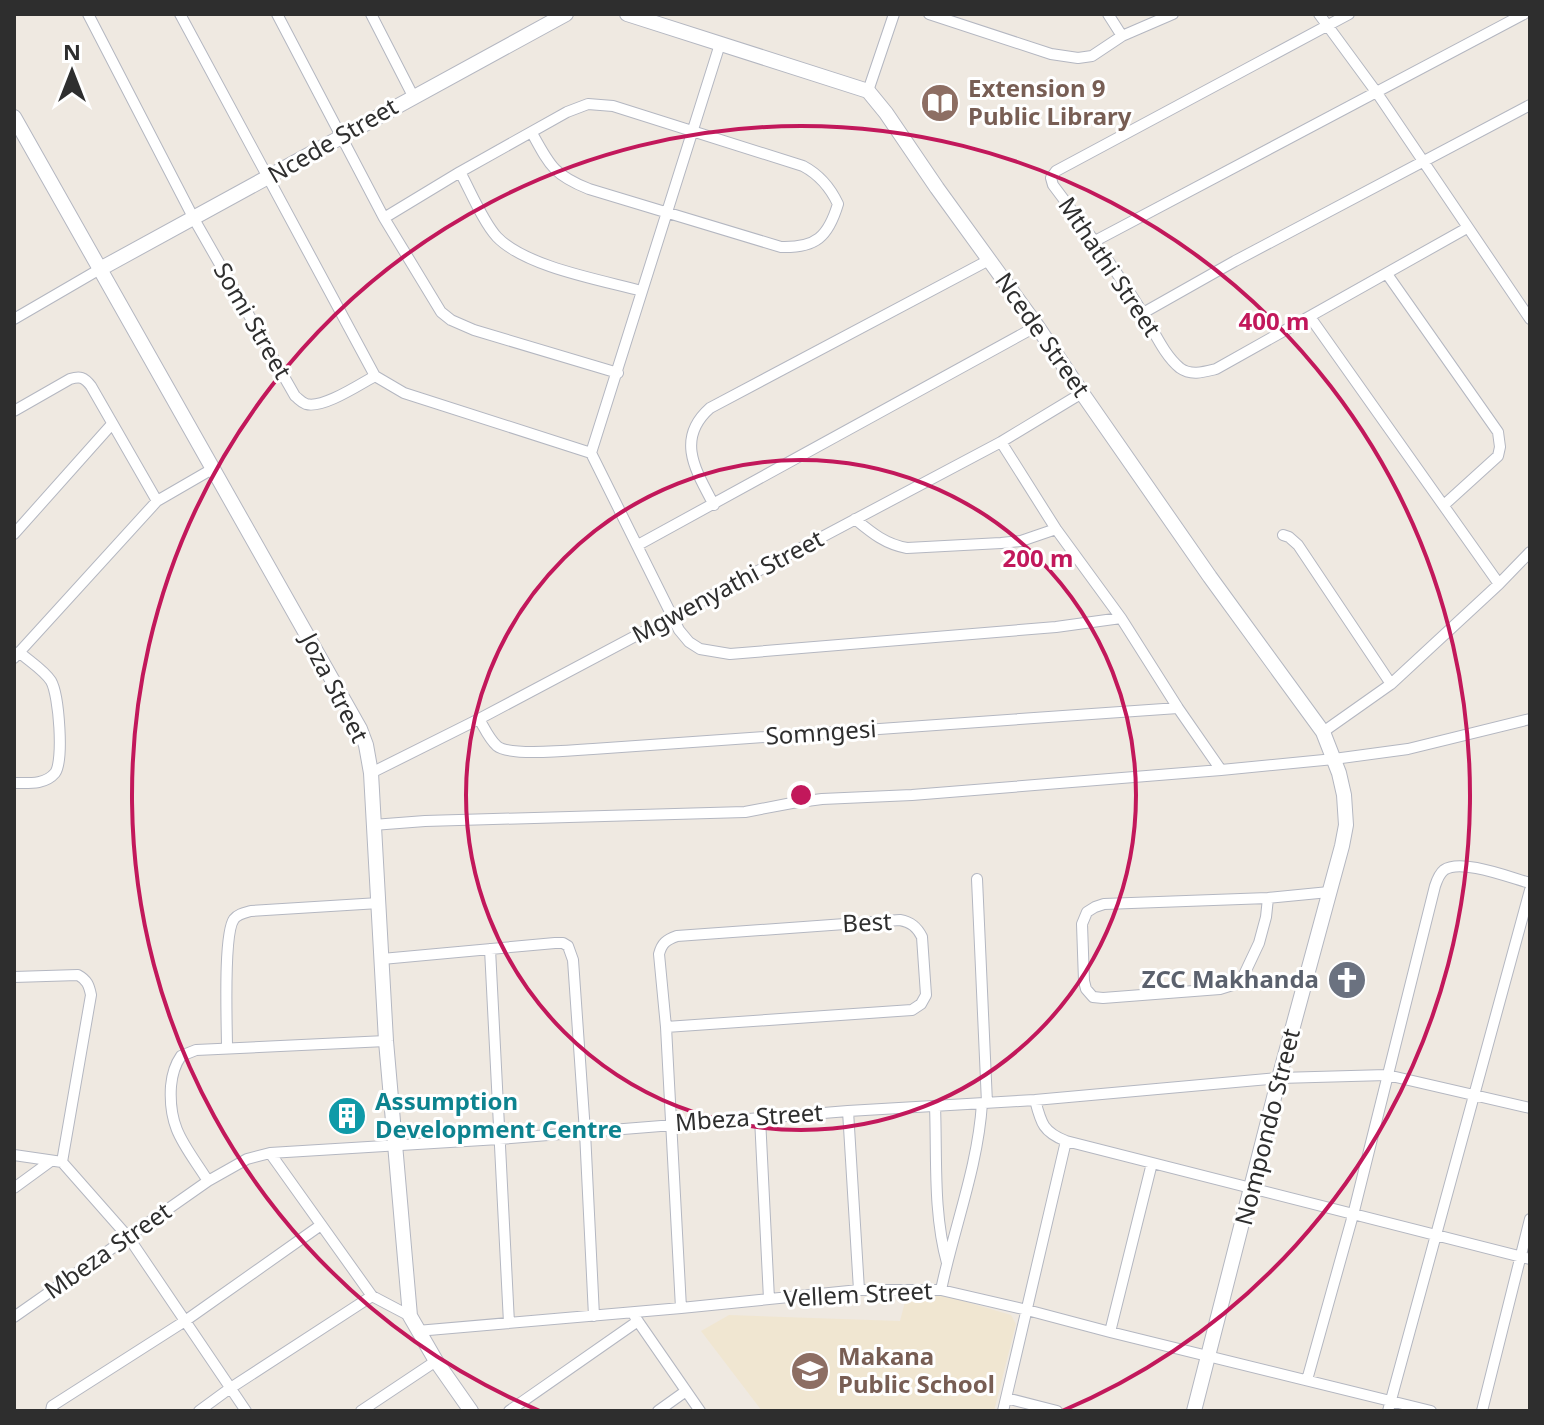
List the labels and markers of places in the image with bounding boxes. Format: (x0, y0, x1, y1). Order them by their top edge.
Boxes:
place label: Extension 9 Public Library (968, 71, 1132, 132)
library icon: Extension 9 Public Library (919, 82, 961, 124)
centre of rings (787, 781, 815, 809)
church icon: ZCC Makhanda (1326, 959, 1368, 1001)
place label: ZCC Makhanda (1142, 962, 1319, 995)
place label: Assumption Development Centre (375, 1084, 622, 1145)
building icon: Assumption Development Centre (326, 1095, 368, 1137)
place label: Makana Public School (838, 1339, 995, 1400)
school or university icon: Makana Public School (789, 1350, 831, 1392)

